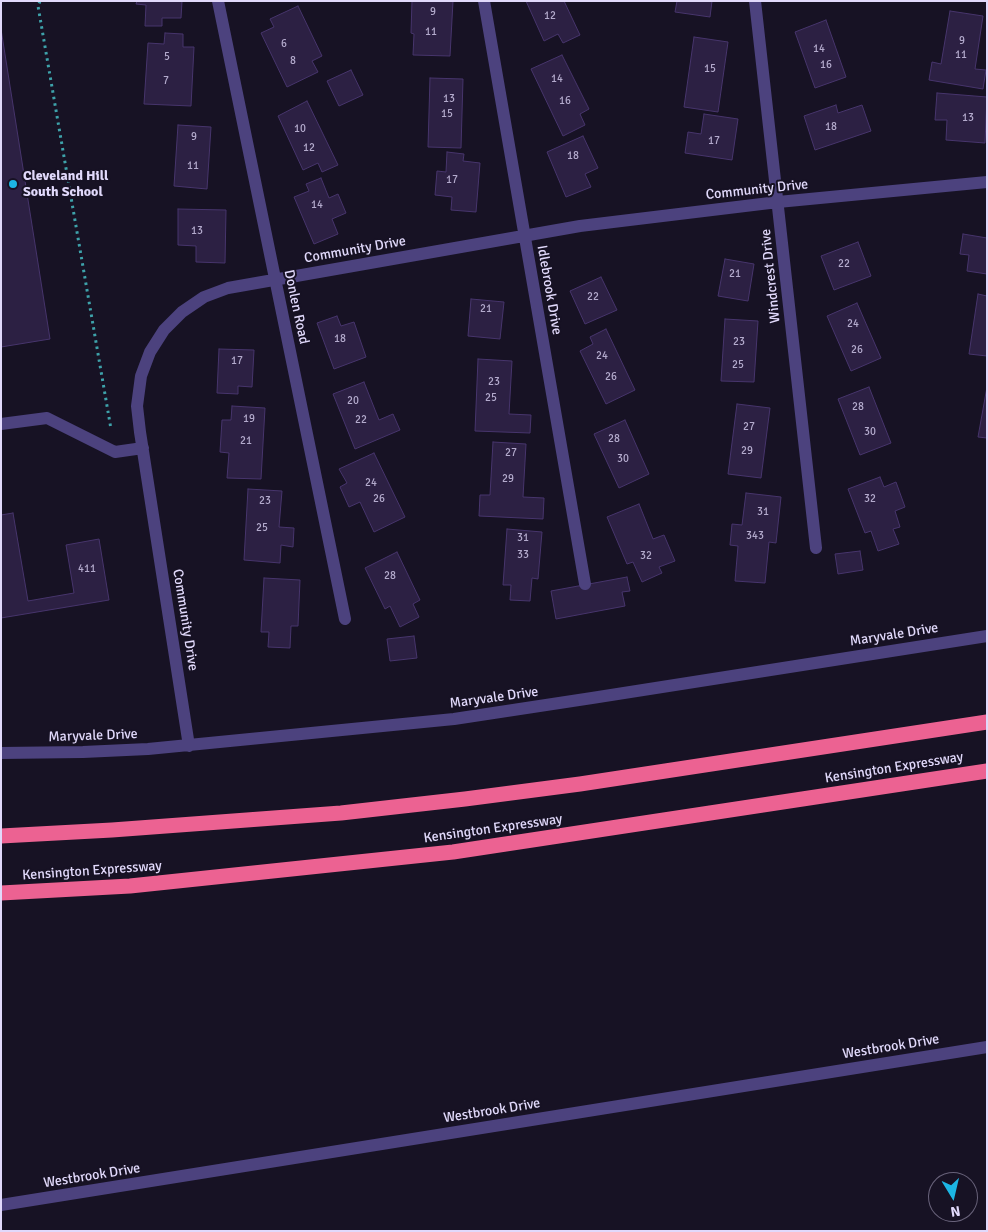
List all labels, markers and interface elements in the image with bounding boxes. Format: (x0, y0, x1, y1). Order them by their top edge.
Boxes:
house number: 9 (430, 5, 436, 19)
house number: 12 (544, 9, 556, 23)
house number: 11 (425, 25, 437, 39)
house number: 9 (959, 34, 965, 48)
house number: 6 (281, 37, 287, 51)
house number: 14 (813, 42, 825, 56)
house number: 11 (955, 48, 967, 62)
house number: 5 (164, 50, 170, 64)
house number: 8 (290, 54, 296, 68)
house number: 16 (820, 58, 832, 72)
house number: 15 (704, 62, 716, 76)
house number: 14 (551, 72, 563, 86)
house number: 7 (163, 74, 169, 88)
house number: 13 (443, 92, 455, 106)
house number: 16 (559, 94, 571, 108)
house number: 15 (441, 107, 453, 121)
house number: 13 (962, 111, 974, 125)
house number: 18 (825, 120, 837, 134)
house number: 10 (294, 122, 306, 136)
house number: 9 (191, 130, 197, 144)
house number: 17 (708, 134, 720, 148)
house number: 12 (303, 141, 315, 155)
house number: 18 (567, 149, 579, 163)
house number: 11 (187, 159, 199, 173)
place label: Cleveland Hill South School (23, 168, 108, 200)
house number: 17 (446, 173, 458, 187)
street label: Community Drive (705, 176, 809, 204)
marker: Cleveland Hill South School (7, 178, 19, 190)
house number: 14 (311, 198, 323, 212)
house number: 13 (191, 224, 203, 238)
street label: Windcrest Drive (758, 228, 784, 324)
street label: Community Drive (303, 233, 407, 267)
street label: Idlebrook Drive (533, 244, 565, 336)
house number: 22 (838, 257, 850, 271)
house number: 21 (729, 267, 741, 281)
street label: Donlen Road (280, 268, 312, 346)
house number: 22 (587, 290, 599, 304)
house number: 21 (480, 302, 492, 316)
house number: 24 (847, 317, 859, 331)
house number: 18 (334, 332, 346, 346)
house number: 23 (733, 335, 745, 349)
house number: 26 (851, 343, 863, 357)
house number: 24 (596, 349, 608, 363)
house number: 17 (231, 354, 243, 368)
house number: 25 (732, 358, 744, 372)
house number: 26 (605, 370, 617, 384)
house number: 23 (488, 375, 500, 389)
house number: 25 (485, 391, 497, 405)
house number: 20 (347, 394, 359, 408)
house number: 28 (852, 400, 864, 414)
house number: 19 (243, 412, 255, 426)
house number: 22 (355, 413, 367, 427)
house number: 27 (743, 420, 755, 434)
house number: 30 (864, 425, 876, 439)
house number: 28 (608, 432, 620, 446)
house number: 21 (240, 434, 252, 448)
house number: 29 (741, 444, 753, 458)
house number: 27 (505, 446, 517, 460)
house number: 30 (617, 452, 629, 466)
house number: 29 (502, 472, 514, 486)
house number: 24 (365, 476, 377, 490)
house number: 26 (373, 492, 385, 506)
house number: 32 (864, 492, 876, 506)
house number: 23 (259, 494, 271, 508)
house number: 31 (757, 505, 769, 519)
house number: 25 (256, 521, 268, 535)
house number: 343 (746, 529, 764, 543)
house number: 31 (517, 531, 529, 545)
house number: 33 (517, 548, 529, 562)
house number: 32 (640, 549, 652, 563)
house number: 411 (78, 562, 96, 576)
street label: Community Drive (169, 568, 201, 672)
house number: 28 (384, 569, 396, 583)
street label: Maryvale Drive (849, 620, 939, 650)
street label: Maryvale Drive (449, 683, 539, 713)
street label: Maryvale Drive (48, 726, 138, 746)
street label: Kensington Expressway (824, 749, 964, 787)
street label: Kensington Expressway (423, 811, 563, 847)
street label: Kensington Expressway (22, 858, 162, 884)
street label: Westbrook Drive (841, 1031, 941, 1063)
street label: Westbrook Drive (442, 1095, 542, 1127)
street label: Westbrook Drive (42, 1160, 142, 1192)
north arrow (928, 1172, 978, 1222)
text: N (949, 1202, 961, 1220)

